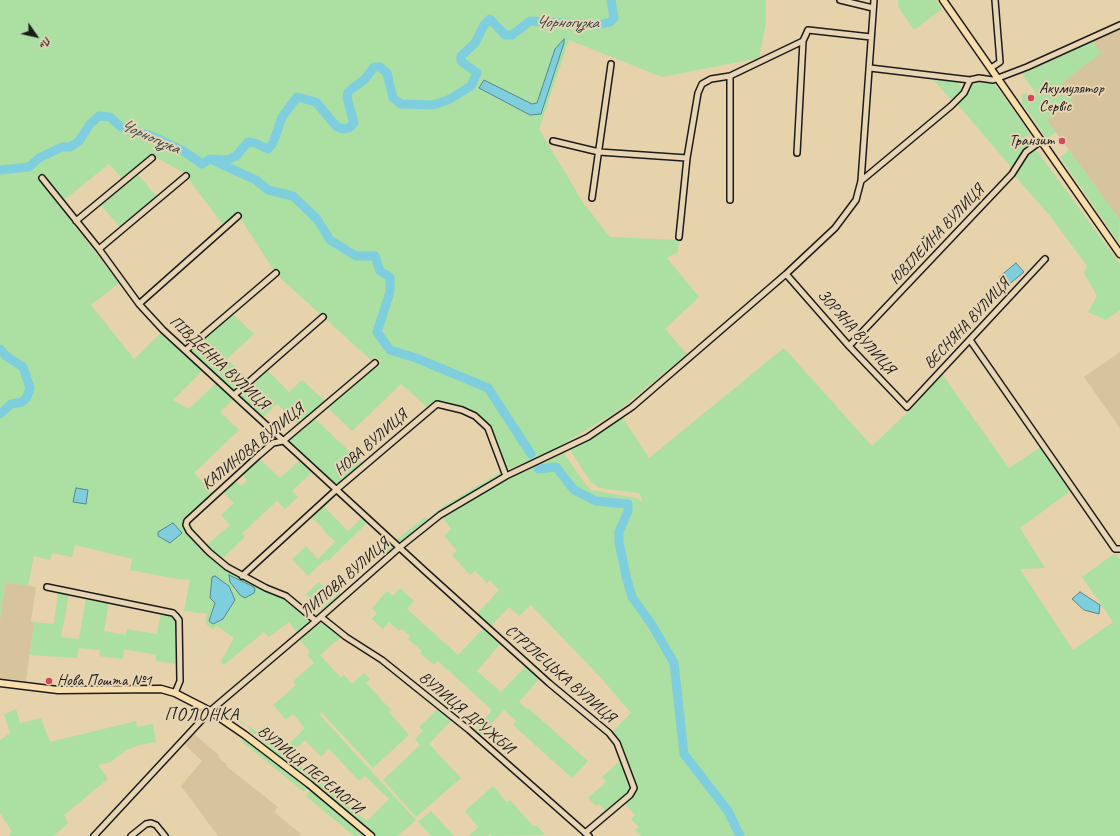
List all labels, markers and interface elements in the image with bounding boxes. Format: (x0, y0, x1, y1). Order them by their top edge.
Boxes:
water label: Чорногузка (535, 12, 599, 34)
north arrow (16, 16, 56, 56)
text: Пн (37, 34, 55, 51)
place label: Акумулятор Сервіс (1039, 79, 1104, 117)
marker: Акумулятор Сервіс (1026, 93, 1036, 103)
water label: Чорногузка (117, 115, 183, 159)
place label: Транзит (1009, 131, 1054, 151)
marker: Транзит (1057, 136, 1067, 146)
street label: ЮВІЛЕЙНА ВУЛИЦЯ (886, 181, 988, 289)
street label: ВЕСНЯНА ВУЛИЦЯ (920, 275, 1014, 373)
street label: ЗОРЯНА ВУЛИЦЯ (813, 286, 899, 378)
street label: ПІВДЕННА ВУЛИЦЯ (165, 312, 273, 414)
street label: КАЛИНОВА ВУЛИЦЯ (198, 400, 308, 494)
street label: НОВА ВУЛИЦЯ (331, 406, 411, 480)
street label: ЛИПОВА ВУЛИЦЯ (297, 534, 393, 622)
street label: СТРІЛЕЦЬКА ВУЛИЦЯ (501, 621, 619, 727)
street label: ВУЛИЦЯ ДРУЖБИ (415, 668, 517, 758)
place label: Нова Пошта №1 (57, 671, 152, 691)
marker: Нова Пошта №1 (44, 676, 54, 686)
district label: ПОЛОНКА (165, 704, 239, 726)
street label: ВУЛИЦЯ ПЕРЕМОГИ (254, 722, 366, 818)

